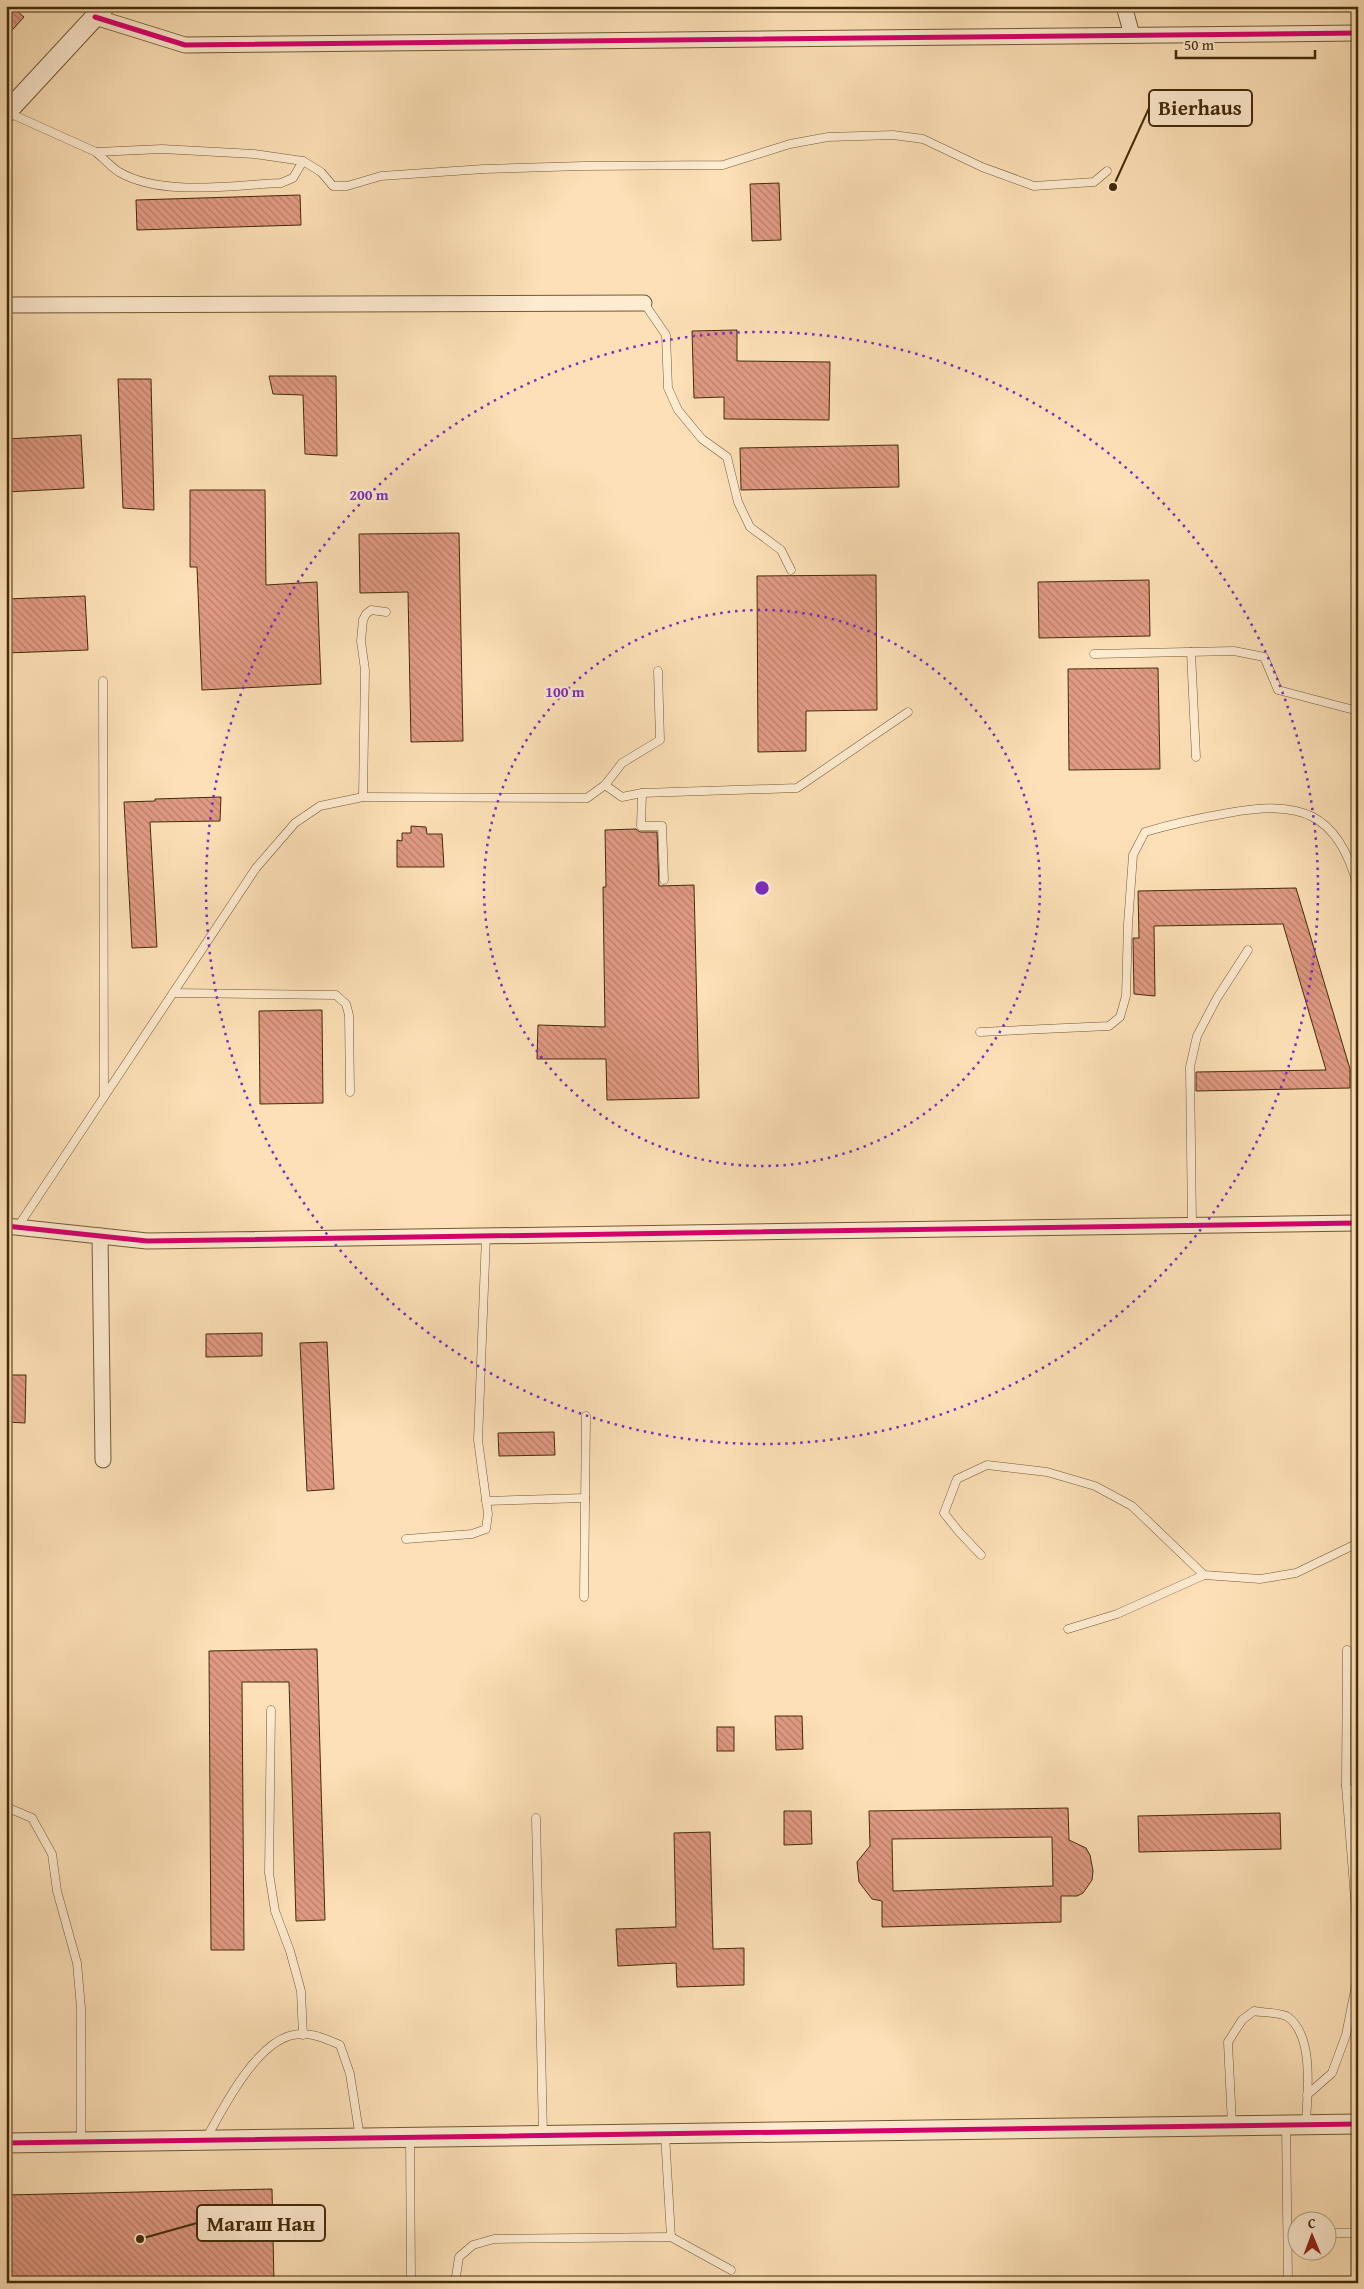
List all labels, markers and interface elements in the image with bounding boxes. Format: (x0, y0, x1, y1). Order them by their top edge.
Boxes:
scale bar (1176, 28, 1315, 60)
text: 50 m (1184, 34, 1215, 55)
callout: Bierhaus (1149, 90, 1252, 126)
text: Bierhaus (1158, 92, 1242, 123)
text: 200 m (349, 484, 389, 505)
text: 100 m (545, 681, 585, 702)
centre of rings (753, 879, 771, 897)
callout: Магаш Нан (197, 2205, 325, 2241)
text: Магаш Нан (207, 2208, 315, 2239)
north arrow (1286, 2212, 1336, 2262)
text: С (1308, 2213, 1316, 2233)

